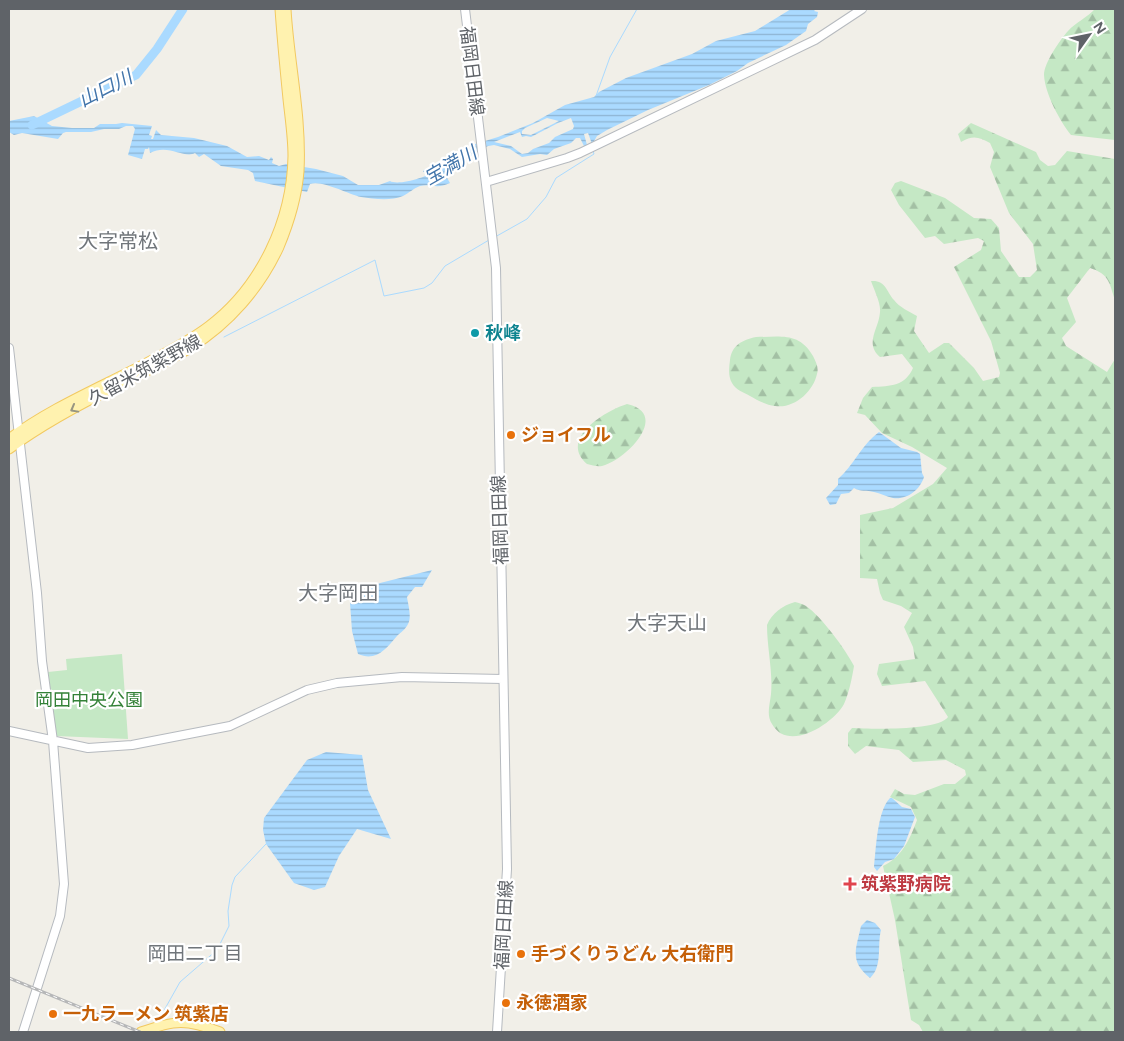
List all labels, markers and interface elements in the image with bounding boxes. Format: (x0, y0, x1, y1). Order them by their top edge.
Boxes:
north arrow (1064, 10, 1114, 60)
text: N (1089, 19, 1110, 37)
street label: 福岡日田線 (456, 25, 488, 117)
water label: 山口川 (75, 64, 138, 112)
water label: 宝満川 (420, 140, 482, 190)
district label: 大字常松 (78, 229, 158, 253)
place label: 秋峰 (485, 322, 521, 344)
marker: 秋峰 (469, 327, 481, 339)
street label: 久留米筑紫野線 (85, 330, 205, 410)
one-way arrow (71, 403, 80, 413)
place label: ジョイフル (521, 424, 611, 446)
marker: ジョイフル (505, 429, 517, 441)
street label: 福岡日田線 (487, 475, 513, 565)
district label: 大字岡田 (298, 581, 378, 605)
district label: 大字天山 (627, 611, 707, 635)
park label: 岡田中央公園 (35, 689, 143, 711)
place label: 筑紫野病院 (861, 873, 951, 895)
marker: 筑紫野病院 (843, 877, 857, 891)
street label: 福岡日田線 (491, 879, 517, 971)
district label: 岡田二丁目 (147, 942, 243, 965)
place label: 手づくりうどん 大右衛門 (531, 943, 733, 965)
marker: 手づくりうどん 大右衛門 (515, 948, 527, 960)
place label: 永徳酒家 (516, 992, 588, 1014)
marker: 永徳酒家 (500, 997, 512, 1009)
place label: 一九ラーメン 筑紫店 (63, 1003, 229, 1025)
marker: 一九ラーメン 筑紫店 (47, 1008, 59, 1020)

